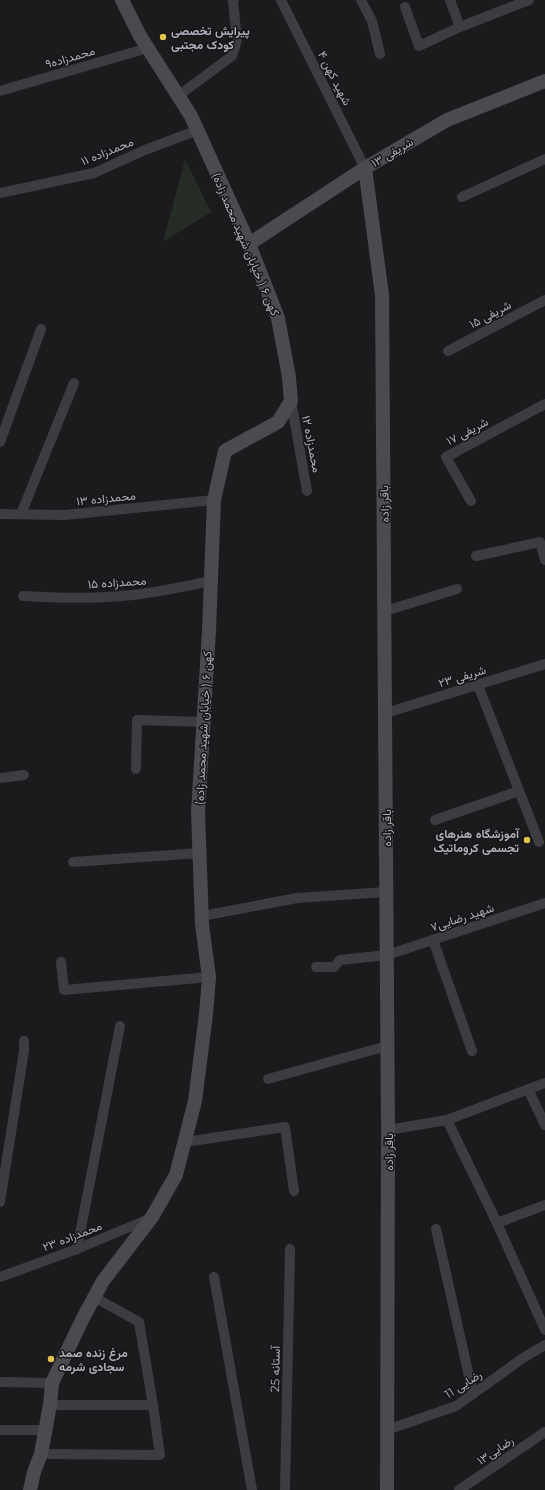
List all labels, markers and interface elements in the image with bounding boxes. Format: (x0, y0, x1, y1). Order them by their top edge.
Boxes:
place label: پیرایش تخصصی کودک مجتبی (171, 23, 250, 53)
marker: پیرایش تخصصی کودک مجتبی (158, 32, 168, 42)
street label: محمدزاده۹ (43, 43, 97, 72)
street label: شهید کهن ۴ (314, 48, 355, 108)
street label: محمدزاده ۱۱ (79, 134, 136, 169)
street label: شریفی ۱۳ (368, 134, 416, 171)
street label: کهن ۶ ( خیابان شهید محمد زاده) (208, 170, 283, 318)
street label: شریفی ۱۵ (466, 297, 514, 332)
street label: محمدزاده ۱۲ (298, 414, 325, 474)
street label: شریفی ۱۷ (443, 414, 491, 449)
street label: باقر زاده (376, 485, 393, 523)
street label: محمدزاده ۱۳ (75, 487, 137, 510)
street label: محمدزاده ۱۵ (87, 572, 147, 593)
street label: کهن ۶ ( خیابان شهید محمد زاده) (191, 651, 216, 806)
street label: شریفی ۲۳ (436, 662, 488, 691)
street label: باقر زاده (379, 809, 395, 847)
place label: آموزشگاه هنرهای تجسمی کروماتیک (434, 826, 520, 856)
marker: آموزشگاه هنرهای تجسمی کروماتیک (522, 835, 532, 845)
street label: شهید رضایی۷ (428, 900, 496, 935)
street label: باقر زاده (381, 1133, 397, 1171)
street label: محمدزاده ۲۳ (40, 1218, 104, 1255)
street label: آستانه 25 (267, 1344, 283, 1392)
place label: مرغ زنده صمد سجادی شرمه (59, 1345, 128, 1375)
marker: مرغ زنده صمد سجادی شرمه (46, 1354, 56, 1364)
street label: رضایی 11 (442, 1366, 485, 1402)
street label: رضایی۱۳ (474, 1432, 517, 1468)

